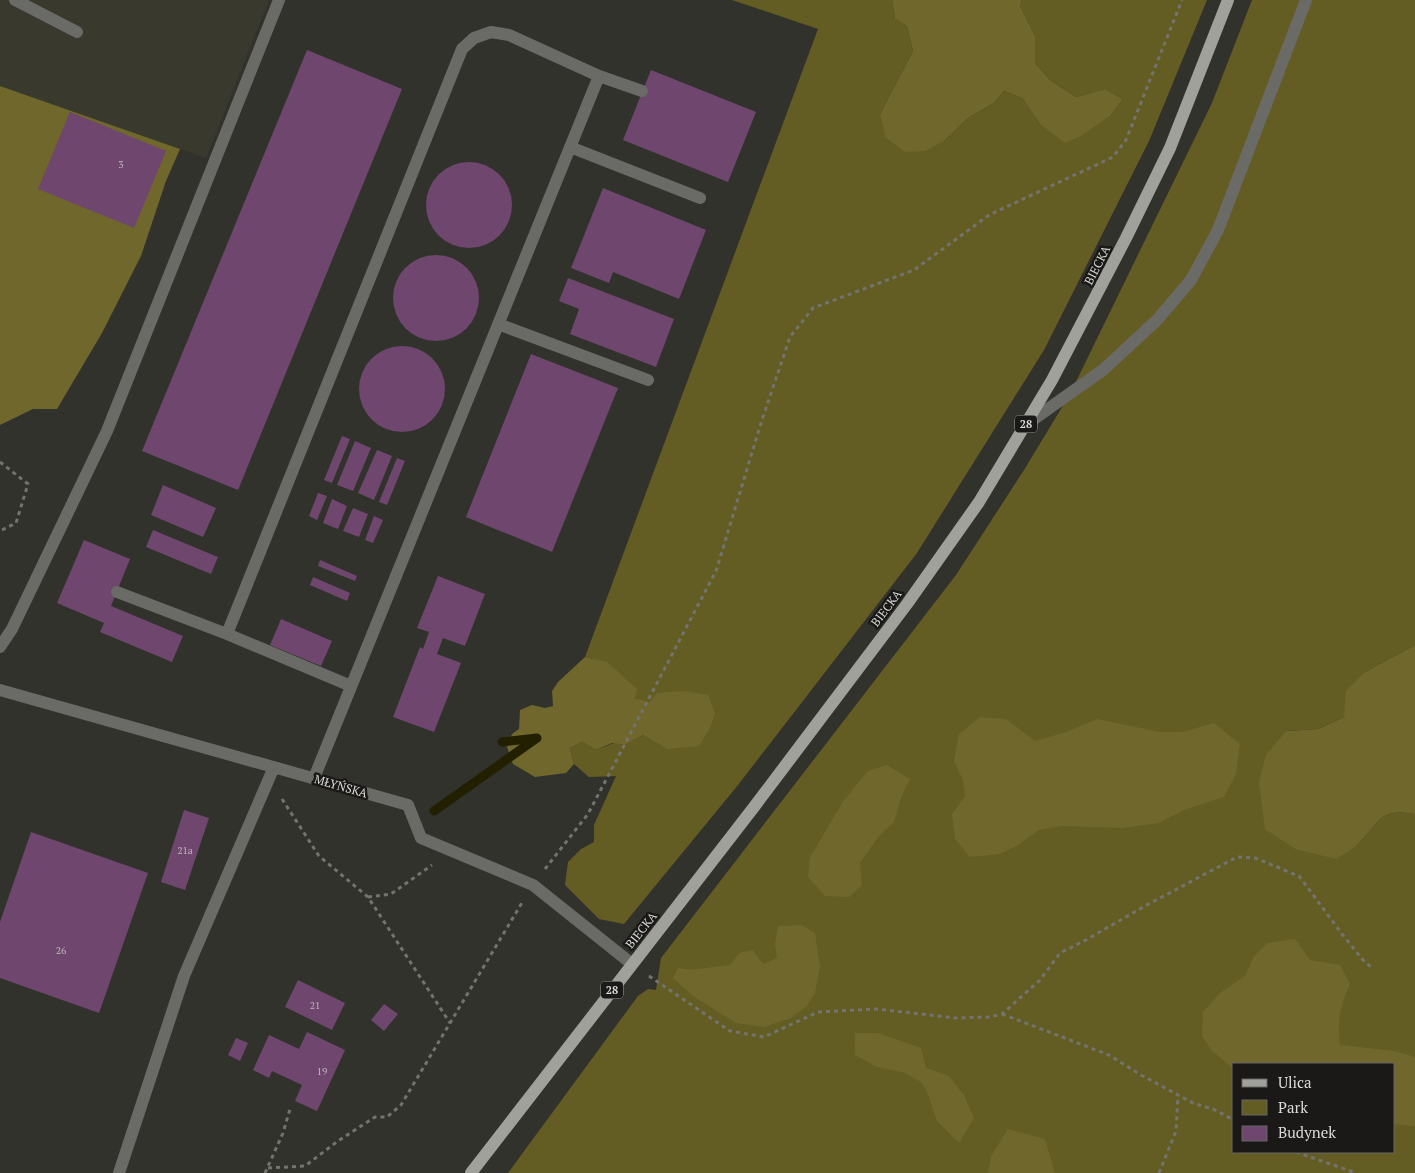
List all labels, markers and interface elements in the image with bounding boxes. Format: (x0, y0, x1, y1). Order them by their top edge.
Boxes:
house number: 3 (118, 158, 124, 171)
street label: BIECKA (1081, 242, 1114, 287)
road number: 28 (1015, 416, 1037, 432)
street label: BIECKA (867, 586, 905, 629)
street label: MŁYŃSKA (313, 771, 370, 801)
house number: 21a (177, 844, 193, 857)
street label: BIECKA (622, 908, 660, 951)
house number: 26 (56, 944, 67, 957)
road number: 28 (601, 982, 623, 998)
house number: 21 (310, 999, 320, 1012)
legend (1232, 1063, 1395, 1153)
house number: 19 (317, 1065, 327, 1078)
text: Ulica (1278, 1072, 1312, 1092)
text: Park (1278, 1097, 1308, 1117)
text: Budynek (1278, 1122, 1336, 1142)

